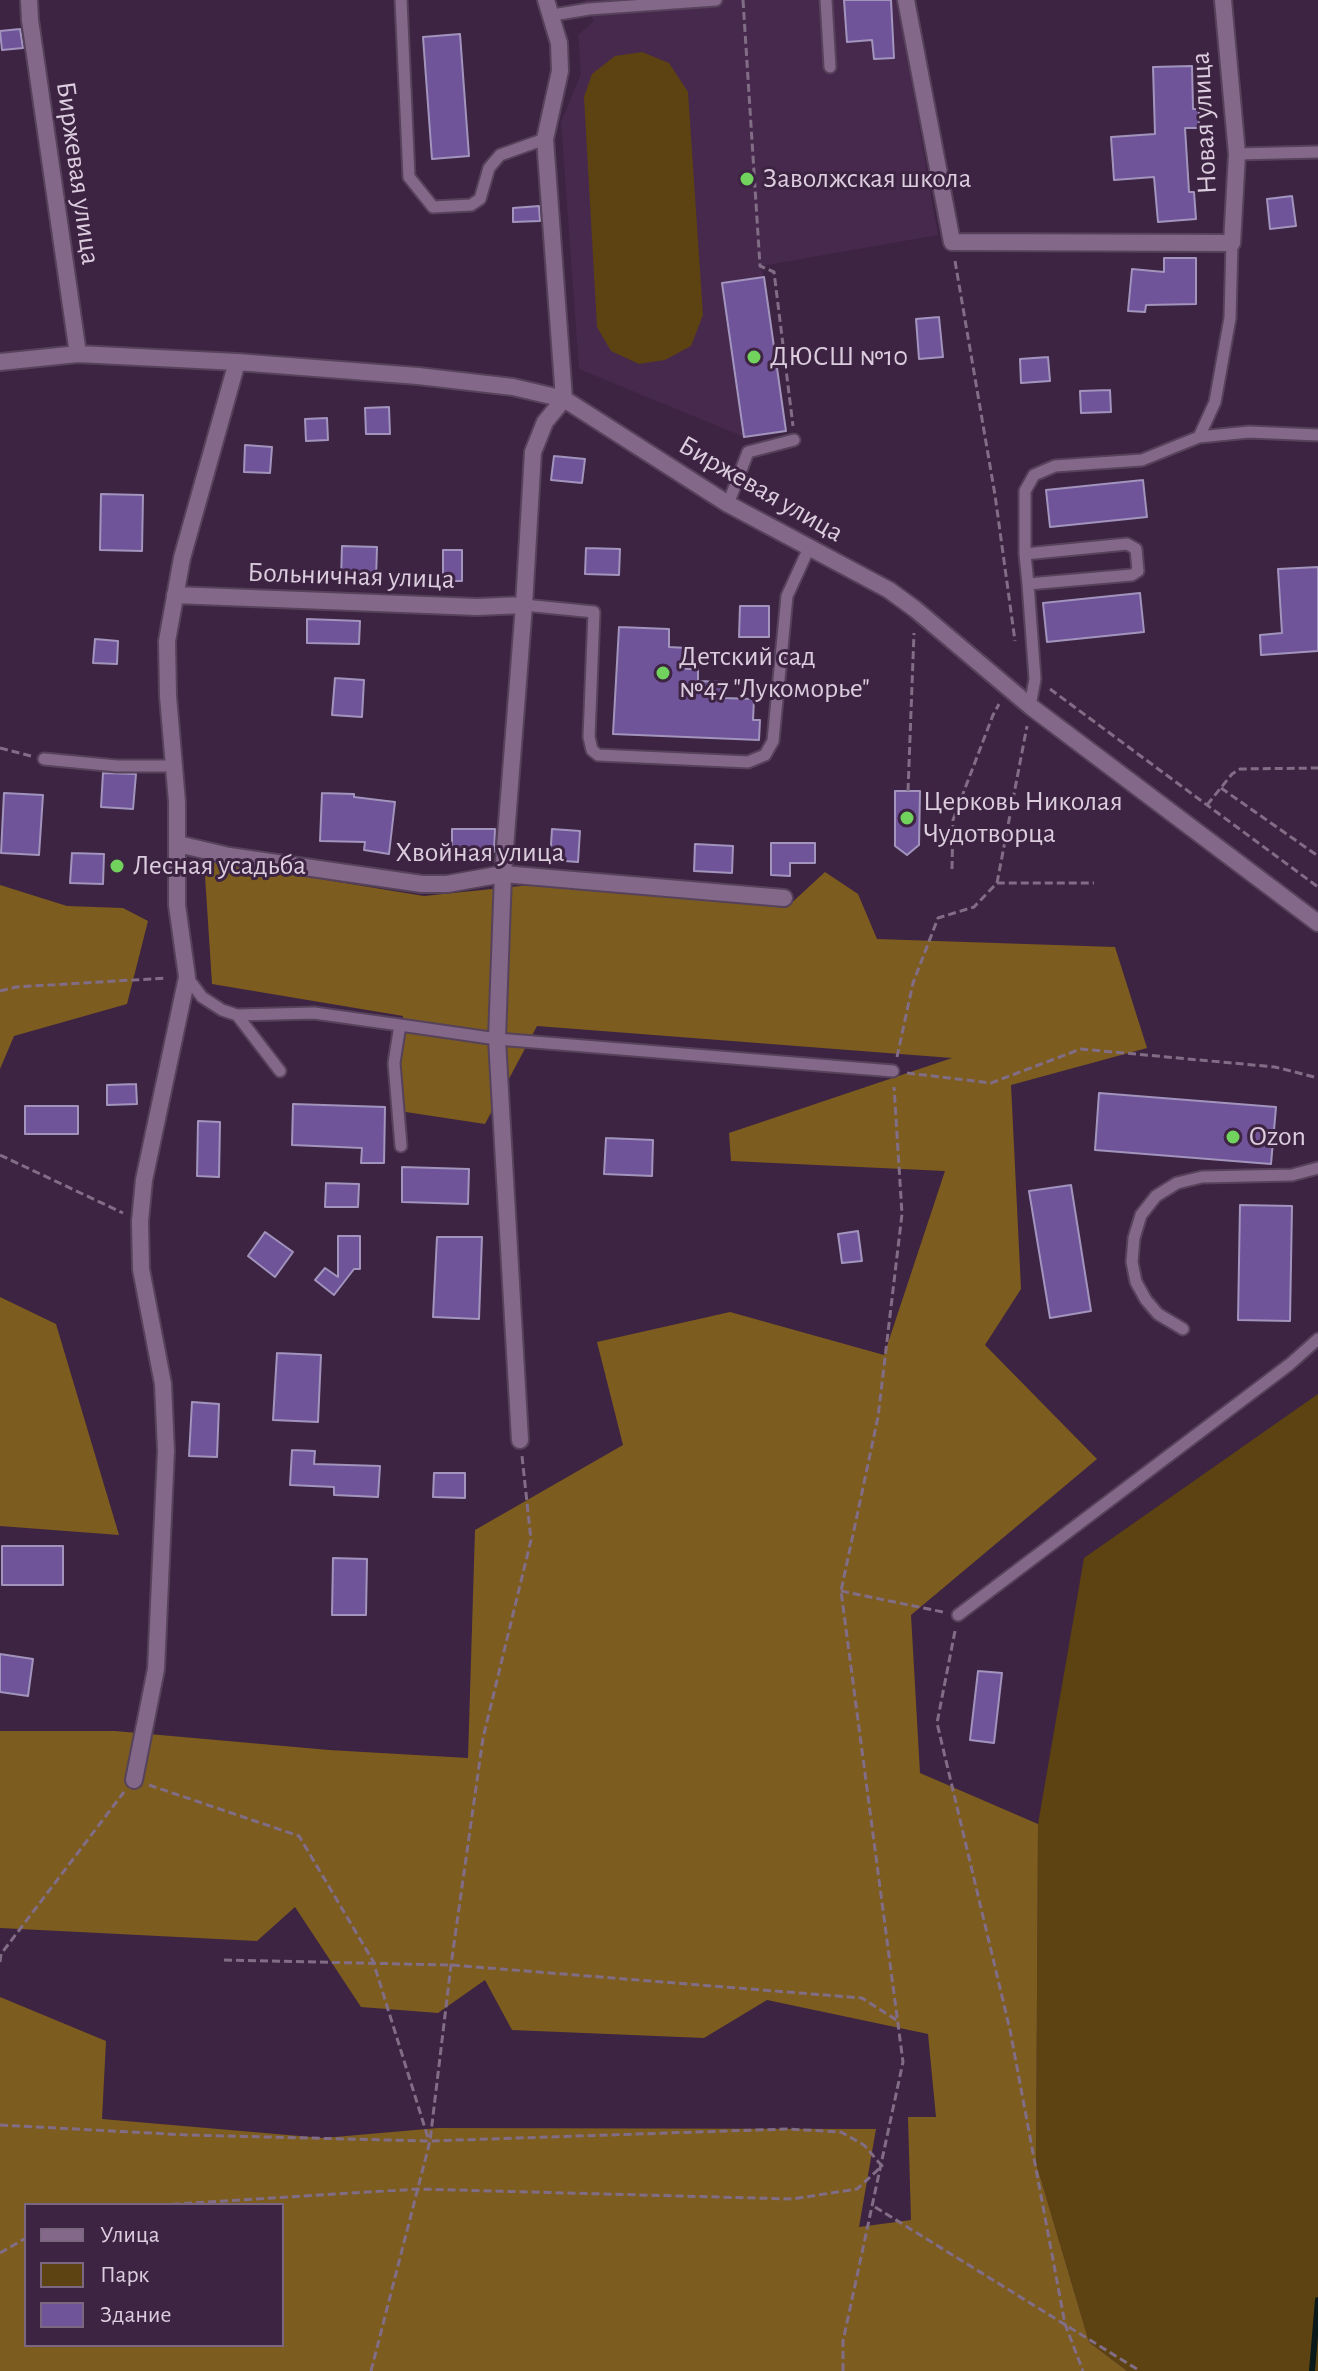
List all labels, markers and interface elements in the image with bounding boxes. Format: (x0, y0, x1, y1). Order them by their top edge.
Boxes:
street label: Новая улица (1183, 51, 1225, 195)
street label: Биржевая улица (49, 79, 107, 267)
place label: Заволжская школа (763, 162, 971, 196)
marker: Заволжская школа (738, 170, 756, 188)
place label: ДЮСШ №10 (770, 340, 908, 374)
marker: ДЮСШ №10 (745, 348, 763, 366)
street label: Биржевая улица (673, 428, 849, 550)
street label: Больничная улица (247, 556, 455, 596)
place label: Детский сад №47 "Лукоморье" (679, 640, 870, 706)
marker: Детский сад №47 "Лукоморье" (654, 664, 672, 682)
place label: Церковь Николая Чудотворца (923, 785, 1123, 851)
marker: Церковь Николая Чудотворца (898, 809, 916, 827)
street label: Хвойная улица (395, 836, 565, 870)
place label: Лесная усадьба (133, 849, 306, 883)
marker: Лесная усадьба (108, 857, 126, 875)
place label: Ozon (1249, 1120, 1306, 1154)
marker: Ozon (1224, 1128, 1242, 1146)
legend (24, 2203, 284, 2347)
text: Улица (100, 2223, 160, 2247)
text: Парк (100, 2263, 149, 2287)
text: Здание (100, 2303, 171, 2327)

